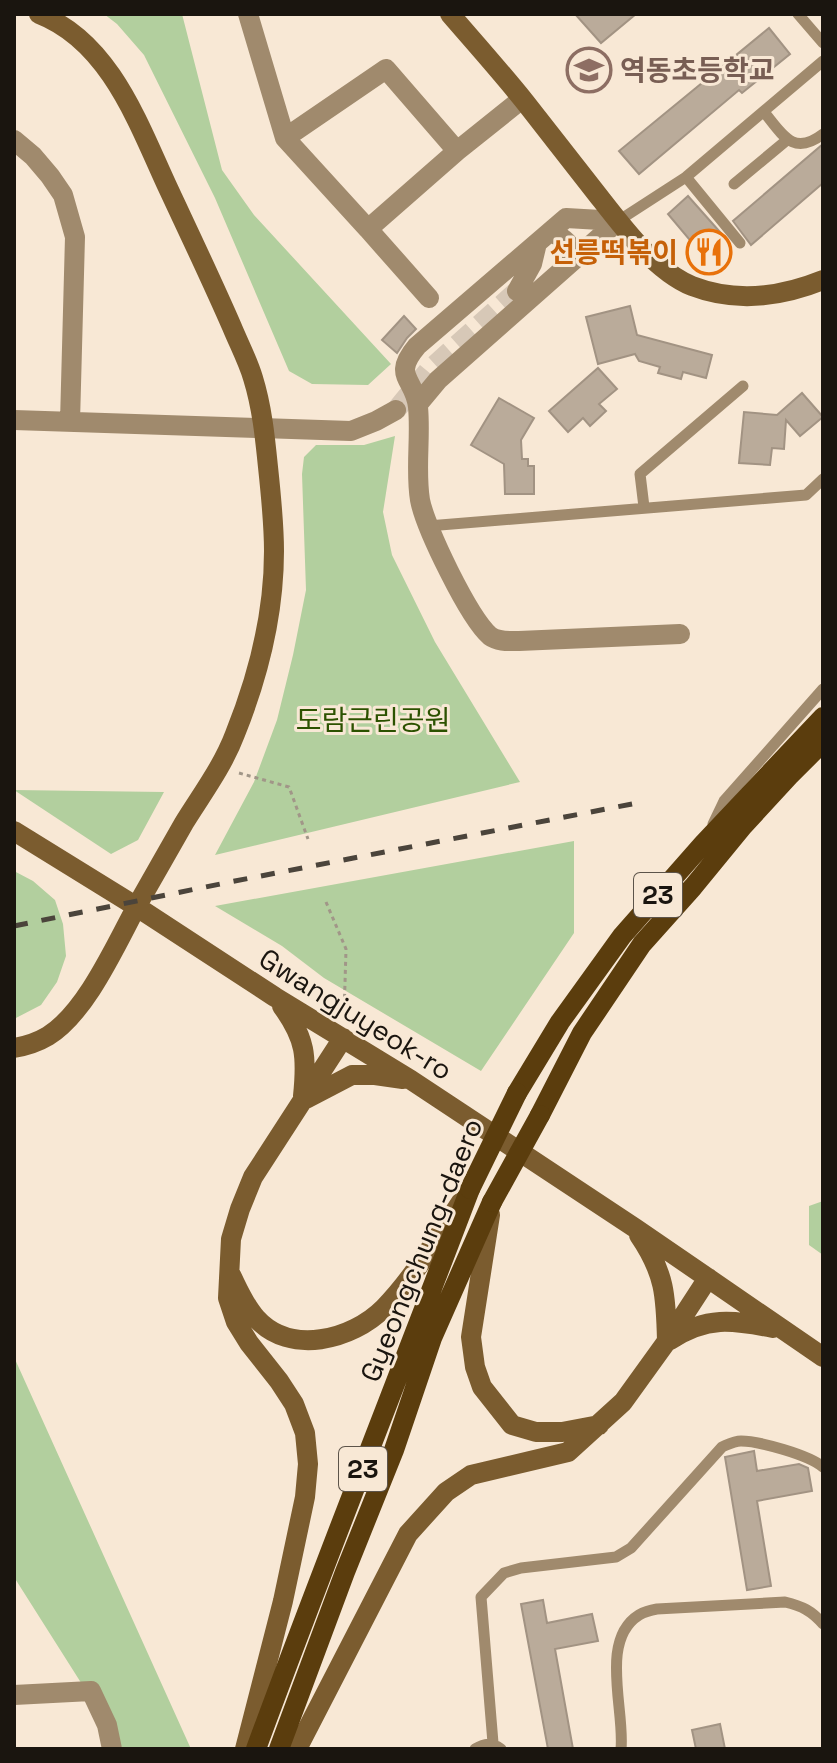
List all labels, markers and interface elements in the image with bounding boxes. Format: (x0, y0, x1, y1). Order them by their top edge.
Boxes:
school or university icon: 역동초등학교 (565, 46, 613, 94)
place label: 역동초등학교 (620, 52, 775, 88)
restaurant icon: 선릉떡볶이 (685, 228, 733, 276)
place label: 선릉떡볶이 (549, 234, 678, 270)
park label: 도람근린공원 (296, 702, 450, 738)
road number: 23 (634, 873, 682, 917)
street label: Gwangjuyeok-ro (253, 940, 459, 1088)
street label: Gyeongchung-daero (352, 1113, 490, 1387)
road number: 23 (339, 1447, 387, 1491)

